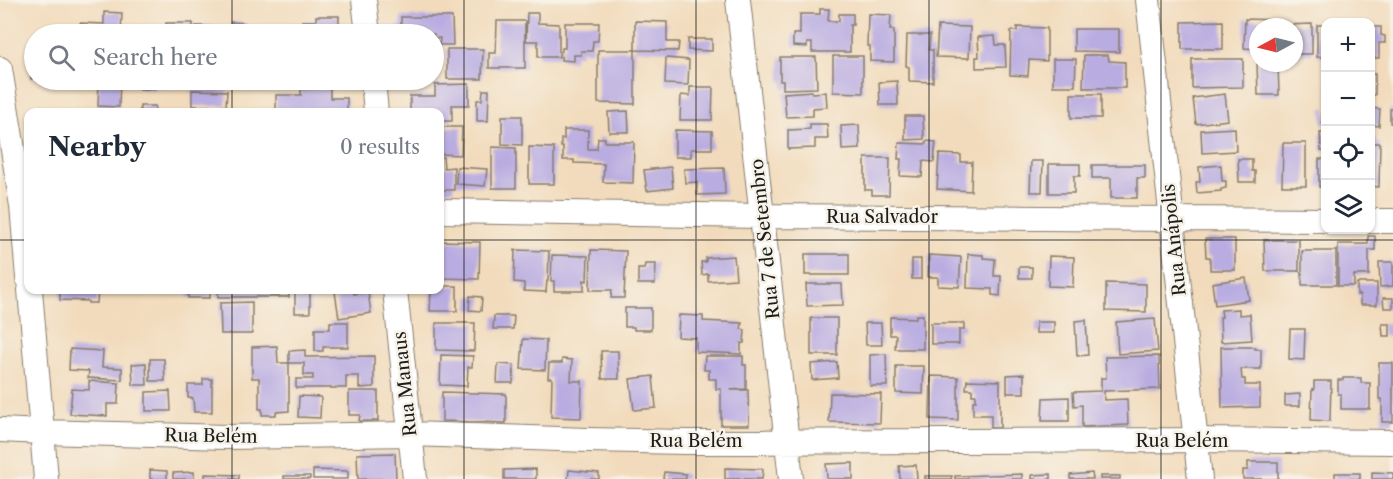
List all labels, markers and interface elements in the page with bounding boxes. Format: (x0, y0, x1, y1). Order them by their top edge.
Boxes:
north arrow (1249, 18, 1303, 72)
map controls (1321, 18, 1375, 234)
button: + (1321, 18, 1375, 72)
search box (24, 24, 444, 90)
icon: search (45, 41, 78, 74)
text: Search here (93, 44, 218, 71)
button: − (1321, 72, 1375, 126)
button: locate (1321, 126, 1375, 180)
text: Nearby (48, 131, 146, 163)
text: 0 results (340, 135, 420, 159)
street label: Rua 7 de Setembro (746, 158, 784, 320)
button: layers (1321, 180, 1375, 234)
street label: Rua Anápolis (1157, 183, 1191, 297)
street label: Rua Salvador (826, 206, 938, 228)
street label: Rua Manaus (389, 330, 421, 438)
street label: Rua Belém (164, 424, 258, 448)
street label: Rua Belém (649, 430, 743, 452)
street label: Rua Belém (1135, 430, 1229, 452)

